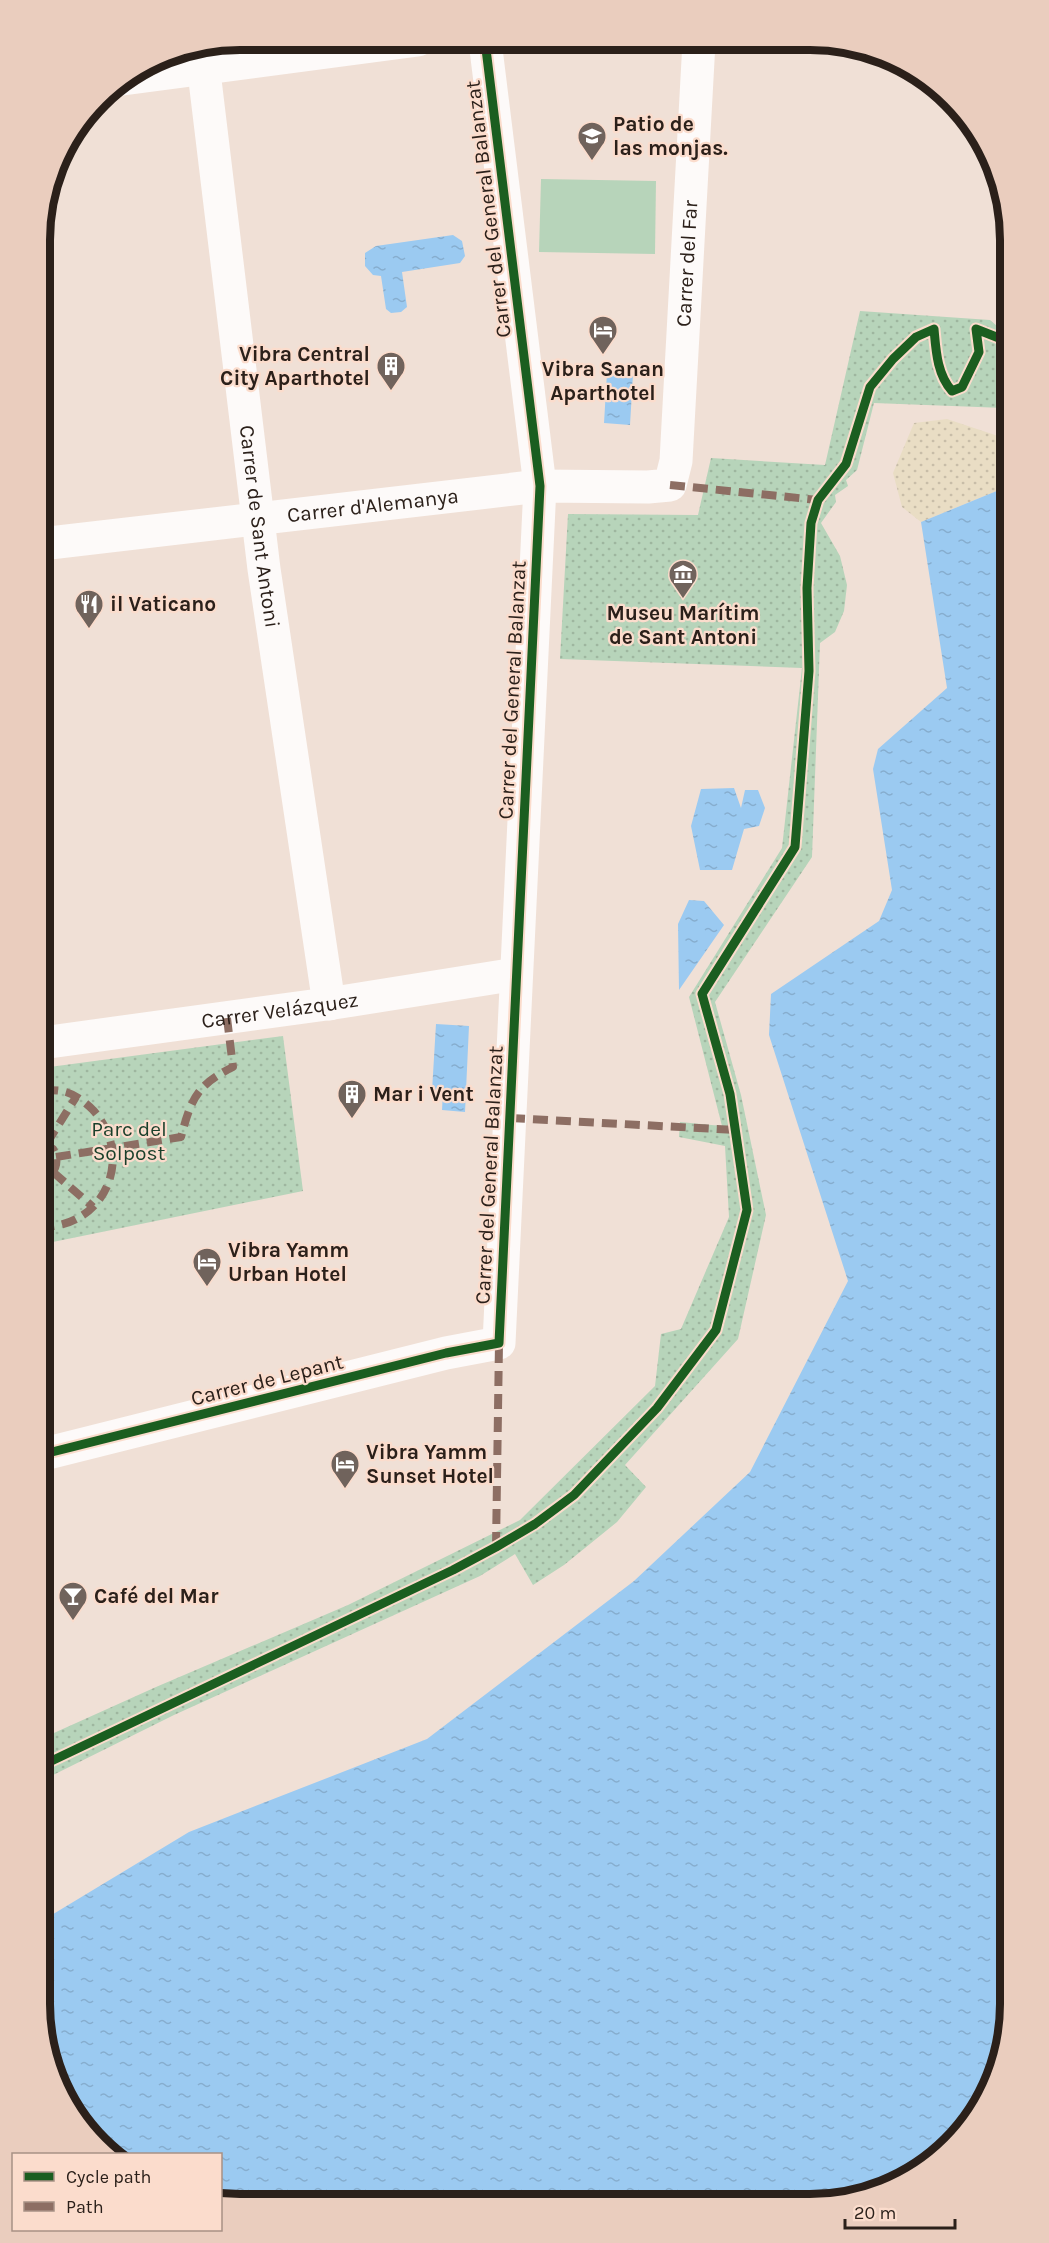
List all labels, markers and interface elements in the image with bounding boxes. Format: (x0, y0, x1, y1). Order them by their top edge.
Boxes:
street label: Carrer del General Balanzat (460, 79, 516, 339)
place label: Patio de las monjas. (613, 112, 728, 160)
school or university icon: Patio de las monjas. (576, 120, 608, 162)
street label: Carrer del Far (671, 199, 702, 327)
hotel icon: Vibra Sanan Aparthotel (587, 314, 619, 356)
place label: Vibra Central City Aparthotel (220, 342, 370, 390)
building icon: Vibra Central City Aparthotel (375, 350, 407, 392)
place label: Vibra Sanan Aparthotel (542, 357, 664, 405)
street label: Carrer de Sant Antoni (235, 424, 285, 629)
street label: Carrer d'Alemanya (286, 484, 460, 527)
museum icon: Museu Marítim de Sant Antoni (667, 558, 699, 600)
street label: Carrer del General Balanzat (493, 560, 531, 820)
restaurant icon: il Vaticano (73, 588, 105, 630)
place label: il Vaticano (110, 592, 216, 616)
place label: Museu Marítim de Sant Antoni (606, 601, 760, 649)
street label: Carrer Velázquez (200, 987, 360, 1033)
street label: Carrer del General Balanzat (470, 1045, 508, 1305)
building icon: Mar i Vent (336, 1078, 368, 1120)
place label: Mar i Vent (373, 1082, 474, 1106)
park label: Parc del Solpost (91, 1117, 167, 1165)
place label: Vibra Yamm Urban Hotel (228, 1238, 349, 1286)
hotel icon: Vibra Yamm Urban Hotel (191, 1246, 223, 1288)
street label: Carrer de Lepant (188, 1349, 346, 1411)
place label: Vibra Yamm Sunset Hotel (366, 1440, 494, 1488)
hotel icon: Vibra Yamm Sunset Hotel (329, 1448, 361, 1490)
bar icon: Café del Mar (57, 1580, 89, 1622)
place label: Café del Mar (94, 1584, 219, 1608)
legend (12, 2153, 222, 2231)
text: Cycle path (66, 2166, 151, 2188)
scale bar (845, 2192, 954, 2230)
text: Path (66, 2196, 104, 2218)
text: 20 m (854, 2202, 896, 2224)

